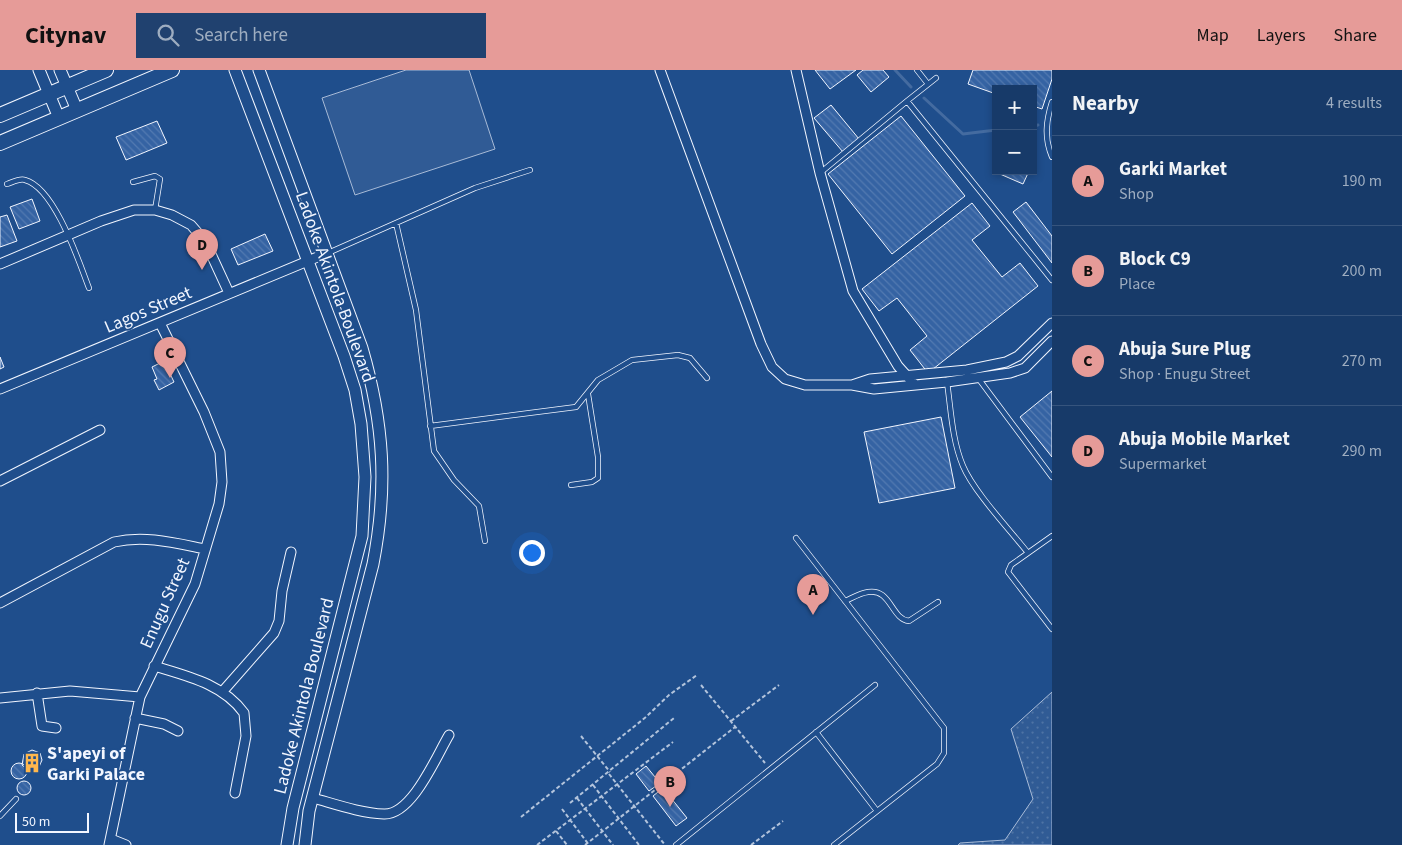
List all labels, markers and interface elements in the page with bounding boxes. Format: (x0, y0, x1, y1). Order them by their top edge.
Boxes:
search box (136, 13, 486, 58)
text: Citynav (25, 18, 106, 53)
icon: search (154, 21, 182, 49)
text: Search here (194, 22, 288, 49)
text: Map (1197, 23, 1229, 48)
text: Layers (1257, 23, 1306, 48)
text: Share (1334, 23, 1377, 48)
map controls (992, 85, 1037, 175)
button: + (992, 85, 1037, 130)
text: Nearby (1072, 88, 1139, 118)
text: 4 results (1326, 92, 1382, 114)
button: − (992, 130, 1037, 175)
text: Garki Market (1119, 156, 1227, 183)
text: A (1083, 170, 1093, 192)
text: 190 m (1342, 170, 1382, 192)
text: Shop (1119, 183, 1154, 205)
street label: Ladoke Akintola Boulevard (289, 188, 381, 386)
pin: D (186, 229, 218, 270)
text: Block C9 (1119, 246, 1191, 273)
text: B (1083, 260, 1093, 282)
text: 200 m (1342, 260, 1382, 282)
text: Place (1119, 273, 1155, 295)
street label: Lagos Street (100, 280, 196, 340)
text: Abuja Sure Plug (1119, 336, 1251, 363)
pin: C (154, 337, 186, 378)
text: C (1083, 350, 1093, 372)
text: 270 m (1342, 350, 1382, 372)
text: Shop · Enugu Street (1119, 363, 1250, 385)
text: Abuja Mobile Market (1119, 426, 1290, 453)
text: D (1083, 440, 1093, 462)
text: 290 m (1342, 440, 1382, 462)
text: Supermarket (1119, 453, 1206, 475)
your location (519, 540, 545, 566)
street label: Enugu Street (134, 554, 196, 652)
pin: A (797, 574, 829, 615)
street label: Ladoke Akintola Boulevard (268, 595, 340, 797)
place label: S'apeyi of Garki Palace (47, 741, 145, 787)
building icon: S'apeyi of Garki Palace (21, 752, 43, 774)
pin: B (654, 766, 686, 807)
scale bar (15, 810, 89, 833)
text: 50 m (22, 812, 50, 832)

